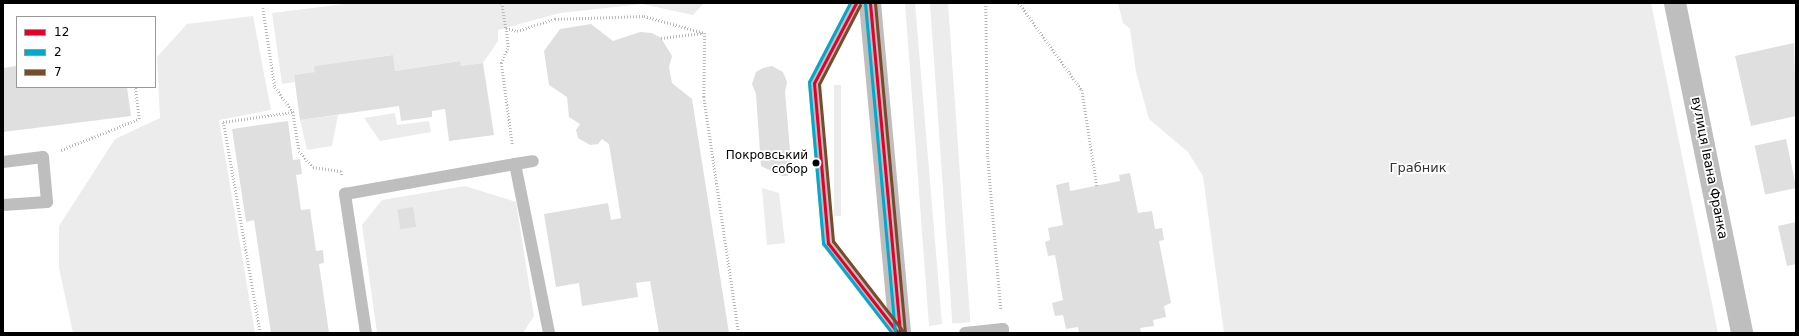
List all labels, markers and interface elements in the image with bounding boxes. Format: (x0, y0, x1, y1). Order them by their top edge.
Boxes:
legend (16, 16, 156, 88)
text: 12 (54, 25, 69, 39)
text: 2 (54, 45, 62, 59)
text: 7 (54, 65, 62, 79)
street label: вулиця Івана Франка (1688, 95, 1730, 241)
place label: Покровський собор (726, 149, 808, 177)
marker: Покровський собор (811, 158, 821, 168)
park label: Грабник (1390, 160, 1446, 176)

